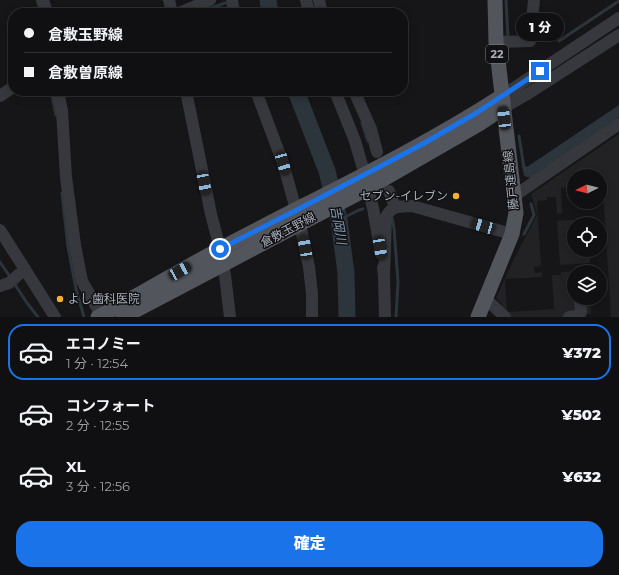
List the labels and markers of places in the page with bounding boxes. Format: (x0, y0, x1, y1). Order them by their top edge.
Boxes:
place label: セブン-イレブン (359, 188, 448, 203)
marker: セブン-イレブン (451, 191, 461, 201)
place label: よし歯科医院 (68, 291, 140, 306)
marker: よし歯科医院 (55, 294, 65, 304)

